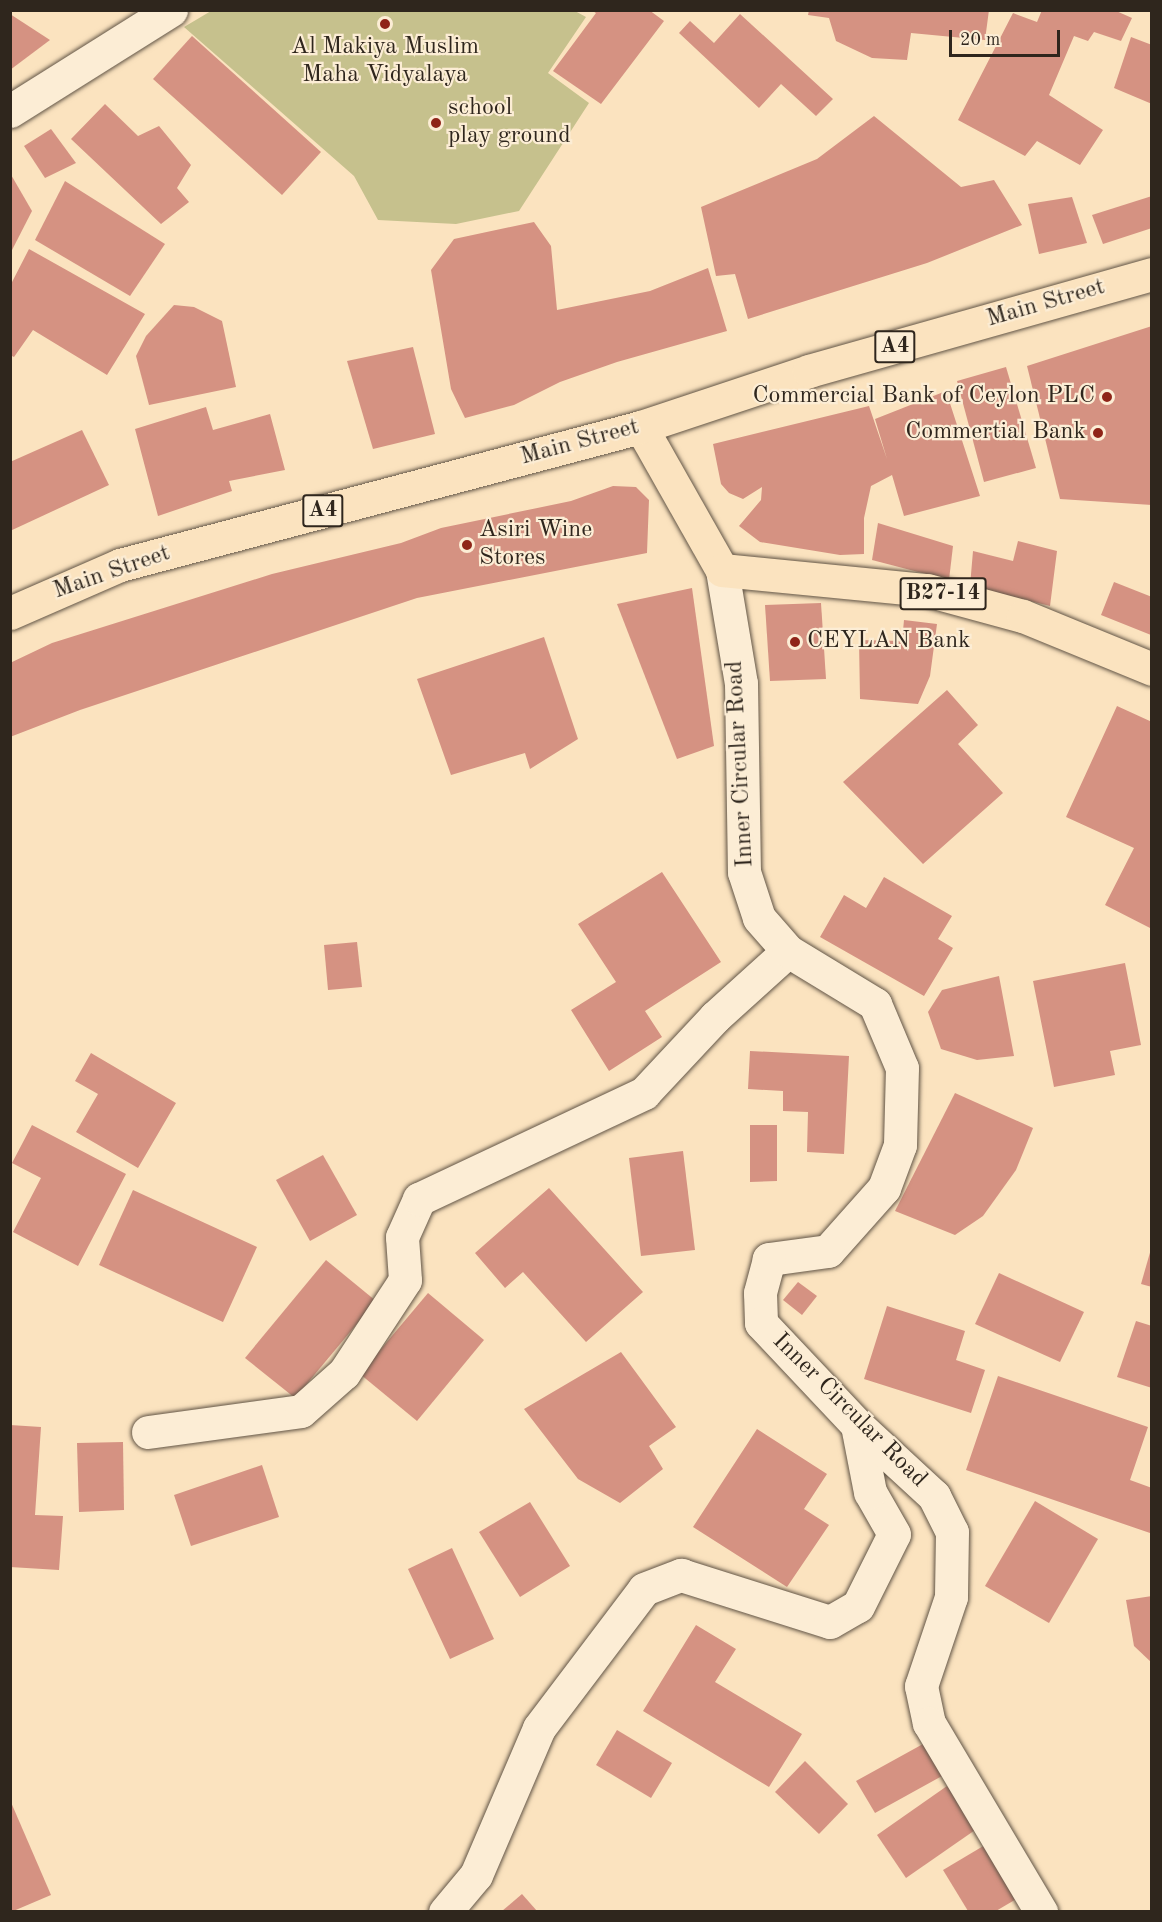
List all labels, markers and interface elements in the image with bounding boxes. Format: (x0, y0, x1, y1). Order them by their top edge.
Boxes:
marker: Al Makiya Muslim Maha Vidyalaya (378, 17, 392, 31)
scale bar (952, 18, 1063, 56)
text: 20 m (960, 31, 1000, 49)
place label: Al Makiya Muslim Maha Vidyalaya (291, 34, 479, 90)
place label: school play ground (448, 95, 571, 151)
marker: school play ground (429, 116, 443, 130)
street label: Main Street (984, 273, 1108, 335)
road number: A4 (874, 328, 916, 366)
place label: Commercial Bank of Ceylon PLC (753, 383, 1095, 411)
marker: Commercial Bank of Ceylon PLC (1100, 390, 1114, 404)
street label: Main Street (517, 413, 643, 473)
place label: Commertial Bank (905, 419, 1086, 447)
marker: Commertial Bank (1091, 426, 1105, 440)
road number: A4 (302, 492, 344, 530)
place label: Asiri Wine Stores (479, 517, 592, 573)
marker: Asiri Wine Stores (460, 538, 474, 552)
street label: Main Street (50, 540, 174, 606)
road number: B27-14 (900, 575, 986, 613)
place label: CEYLAN Bank (807, 628, 971, 656)
marker: CEYLAN Bank (788, 635, 802, 649)
street label: Inner Circular Road (721, 660, 761, 868)
street label: Inner Circular Road (766, 1328, 932, 1494)

